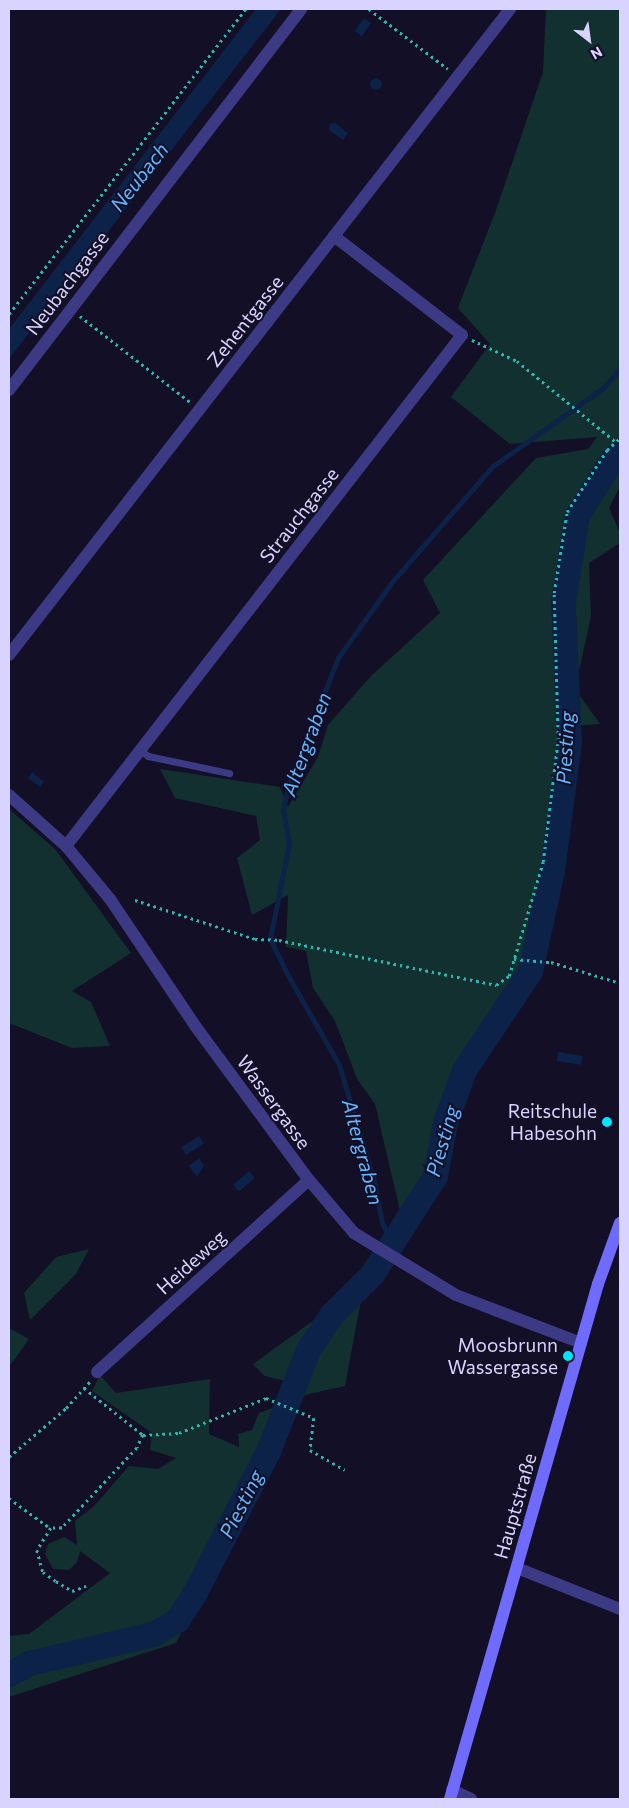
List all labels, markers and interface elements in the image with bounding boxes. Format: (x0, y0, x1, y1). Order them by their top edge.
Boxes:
north arrow (564, 15, 614, 65)
text: N (588, 43, 606, 63)
water label: Neubach (105, 138, 173, 216)
street label: Neubachgasse (21, 227, 113, 339)
street label: Zehentgasse (202, 271, 288, 371)
street label: Strauchgasse (255, 463, 343, 567)
water label: Altergraben (276, 689, 336, 799)
water label: Piesting (551, 711, 579, 785)
street label: Wassergasse (232, 1051, 316, 1153)
water label: Altergraben (337, 1097, 389, 1207)
place label: Reitschule Habesohn (508, 1100, 597, 1144)
water label: Piesting (420, 1103, 464, 1179)
marker: Reitschule Habesohn (601, 1116, 613, 1128)
street label: Heideweg (152, 1225, 230, 1299)
place label: Moosbrunn Wassergasse (447, 1334, 558, 1378)
marker: Moosbrunn Wassergasse (562, 1350, 574, 1362)
street label: Hauptstraße (489, 1450, 541, 1562)
water label: Piesting (214, 1466, 268, 1542)

